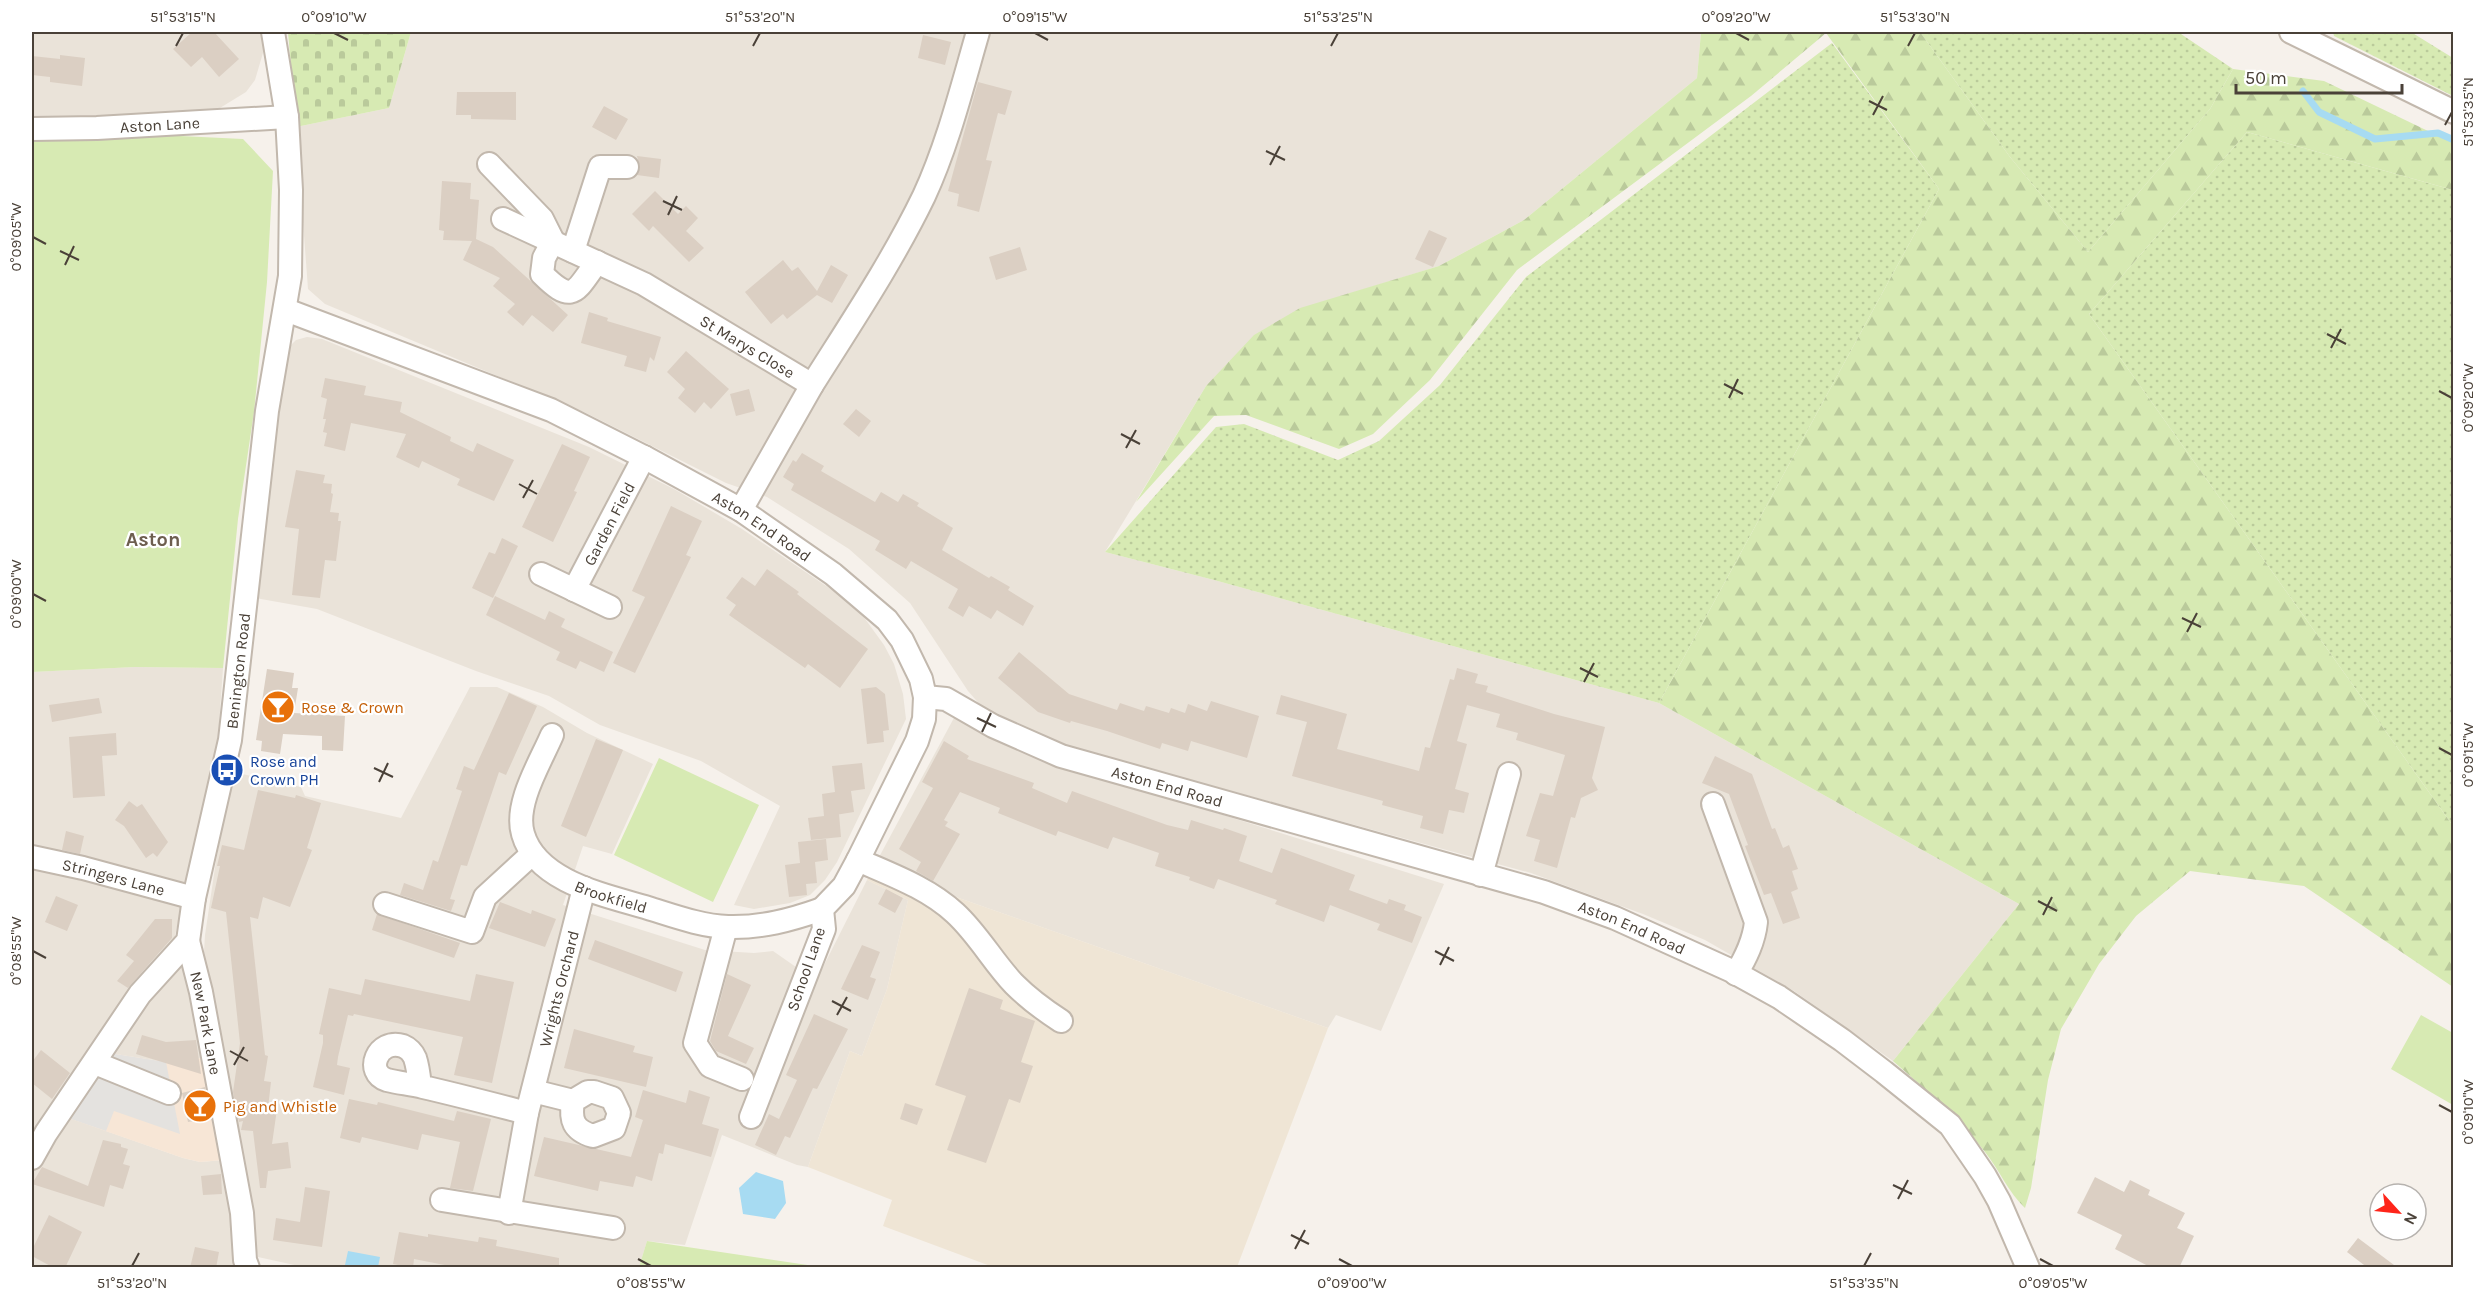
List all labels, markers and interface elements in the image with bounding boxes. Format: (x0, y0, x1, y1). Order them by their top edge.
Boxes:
text: 51°53'15"N (150, 8, 216, 26)
text: 0°09'10"W (301, 8, 367, 26)
text: 51°53'20"N (725, 8, 795, 26)
text: 0°09'15"W (1002, 8, 1068, 26)
text: 51°53'25"N (1303, 8, 1373, 26)
text: 0°09'20"W (1701, 8, 1771, 26)
text: 51°53'30"N (1880, 8, 1950, 26)
scale bar (2236, 57, 2402, 95)
text: 50 m (2245, 67, 2287, 89)
text: 51°53'35"N (2459, 77, 2477, 147)
street label: Aston Lane (119, 113, 200, 136)
text: 0°09'05"W (7, 202, 25, 272)
street label: St Marys Close (697, 310, 798, 382)
text: 0°09'20"W (2459, 363, 2477, 433)
street label: Garden Field (579, 479, 639, 569)
street label: Aston End Road (709, 487, 815, 565)
district label: Aston (126, 528, 180, 551)
text: 0°09'00"W (7, 559, 25, 629)
street label: Benington Road (222, 612, 254, 730)
bar icon: Rose & Crown (260, 689, 296, 725)
place label: Rose & Crown (301, 698, 404, 717)
text: 0°09'15"W (2459, 722, 2477, 788)
bus stop icon: Rose and Crown PH (209, 752, 245, 788)
place label: Rose and Crown PH (250, 752, 319, 789)
street label: Aston End Road (1109, 761, 1225, 811)
street label: Stringers Lane (61, 854, 167, 899)
street label: Brookfield (572, 876, 650, 917)
street label: Aston End Road (1576, 896, 1688, 958)
text: 0°08'55"W (7, 916, 25, 986)
street label: School Lane (783, 925, 829, 1013)
street label: Wrights Orchard (535, 928, 582, 1049)
street label: New Park Lane (187, 969, 226, 1076)
text: 0°09'10"W (2459, 1079, 2477, 1145)
bar icon: Pig and Whistle (182, 1088, 218, 1124)
place label: Pig and Whistle (223, 1097, 337, 1116)
north arrow (2368, 1182, 2428, 1242)
text: N (2400, 1209, 2422, 1228)
text: 51°53'20"N (97, 1274, 167, 1292)
text: 0°08'55"W (616, 1274, 686, 1292)
text: 0°09'00"W (1317, 1274, 1387, 1292)
text: 51°53'35"N (1829, 1274, 1899, 1292)
text: 0°09'05"W (2019, 1274, 2088, 1292)

